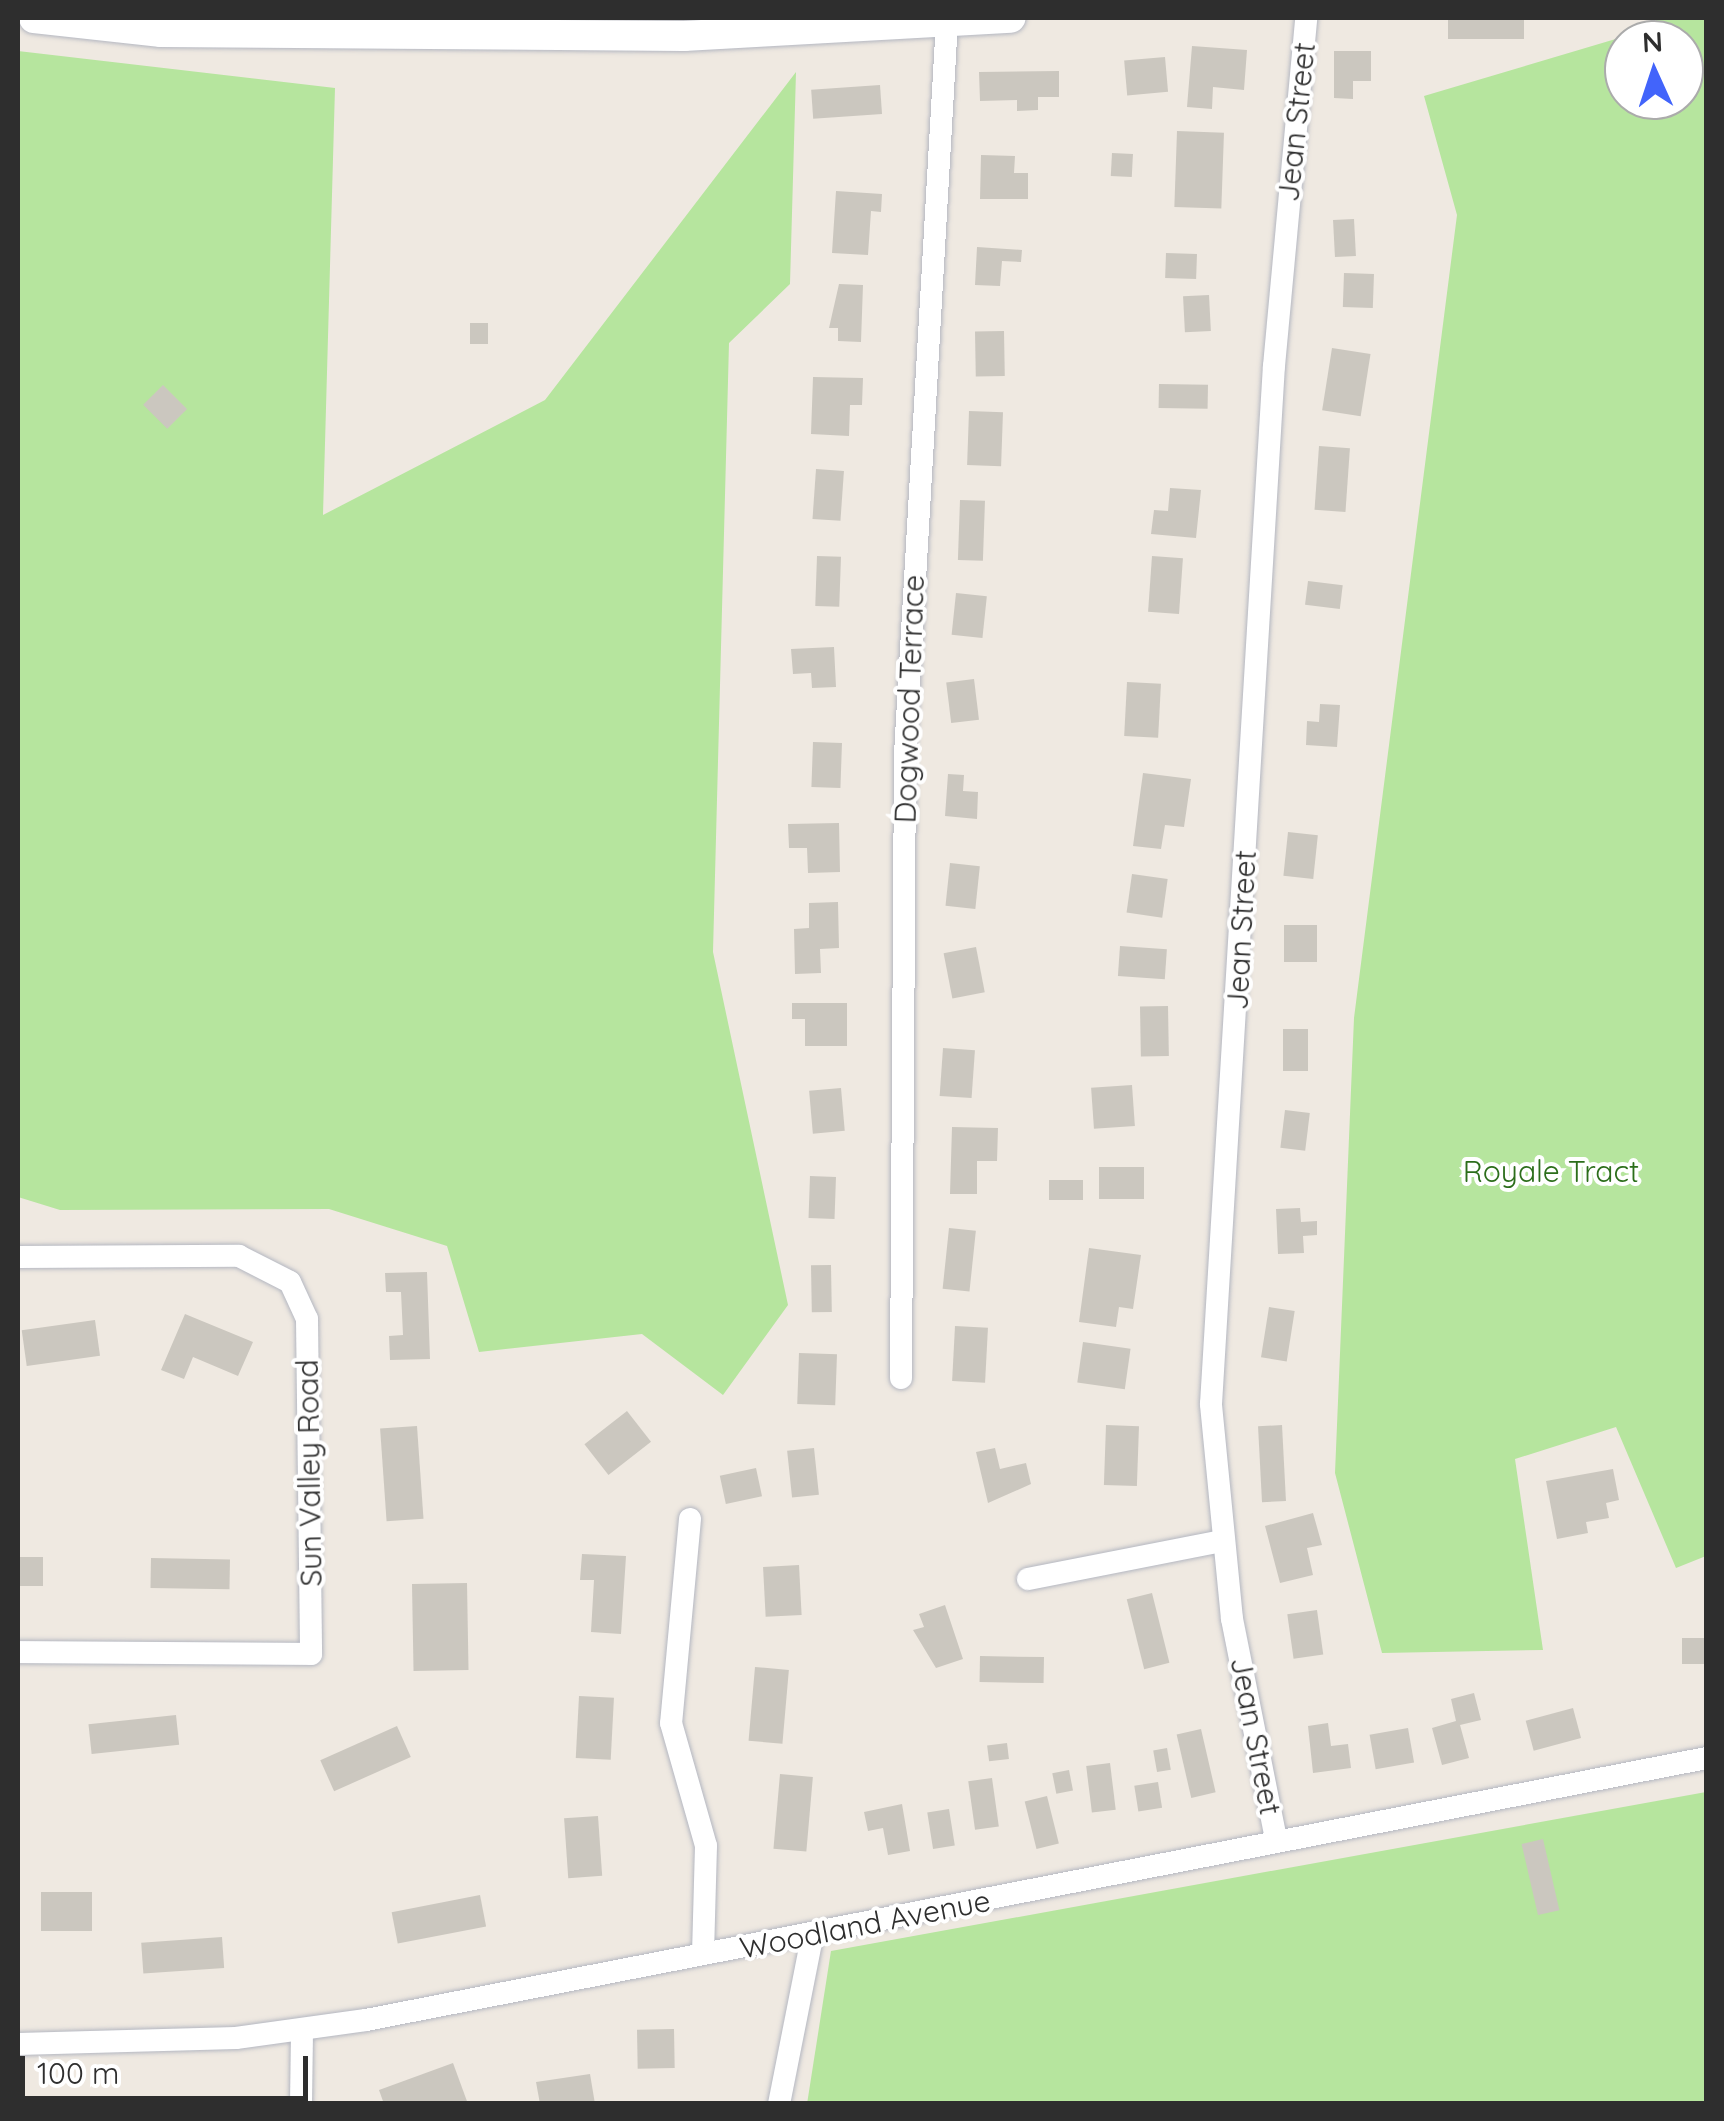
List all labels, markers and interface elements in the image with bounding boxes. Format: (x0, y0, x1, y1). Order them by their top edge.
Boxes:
north arrow (1604, 20, 1704, 120)
text: N (1641, 24, 1664, 60)
street label: Jean Street (1270, 41, 1322, 203)
street label: Dogwood Terrace (887, 574, 931, 824)
street label: Jean Street (1219, 849, 1263, 1011)
park label: Royale Tract (1463, 1153, 1639, 1189)
street label: Sun Valley Road (289, 1359, 329, 1587)
street label: Jean Street (1223, 1654, 1289, 1818)
street label: Woodland Avenue (737, 1882, 993, 1966)
scale bar (25, 2036, 312, 2098)
text: 100 m (37, 2054, 119, 2092)

